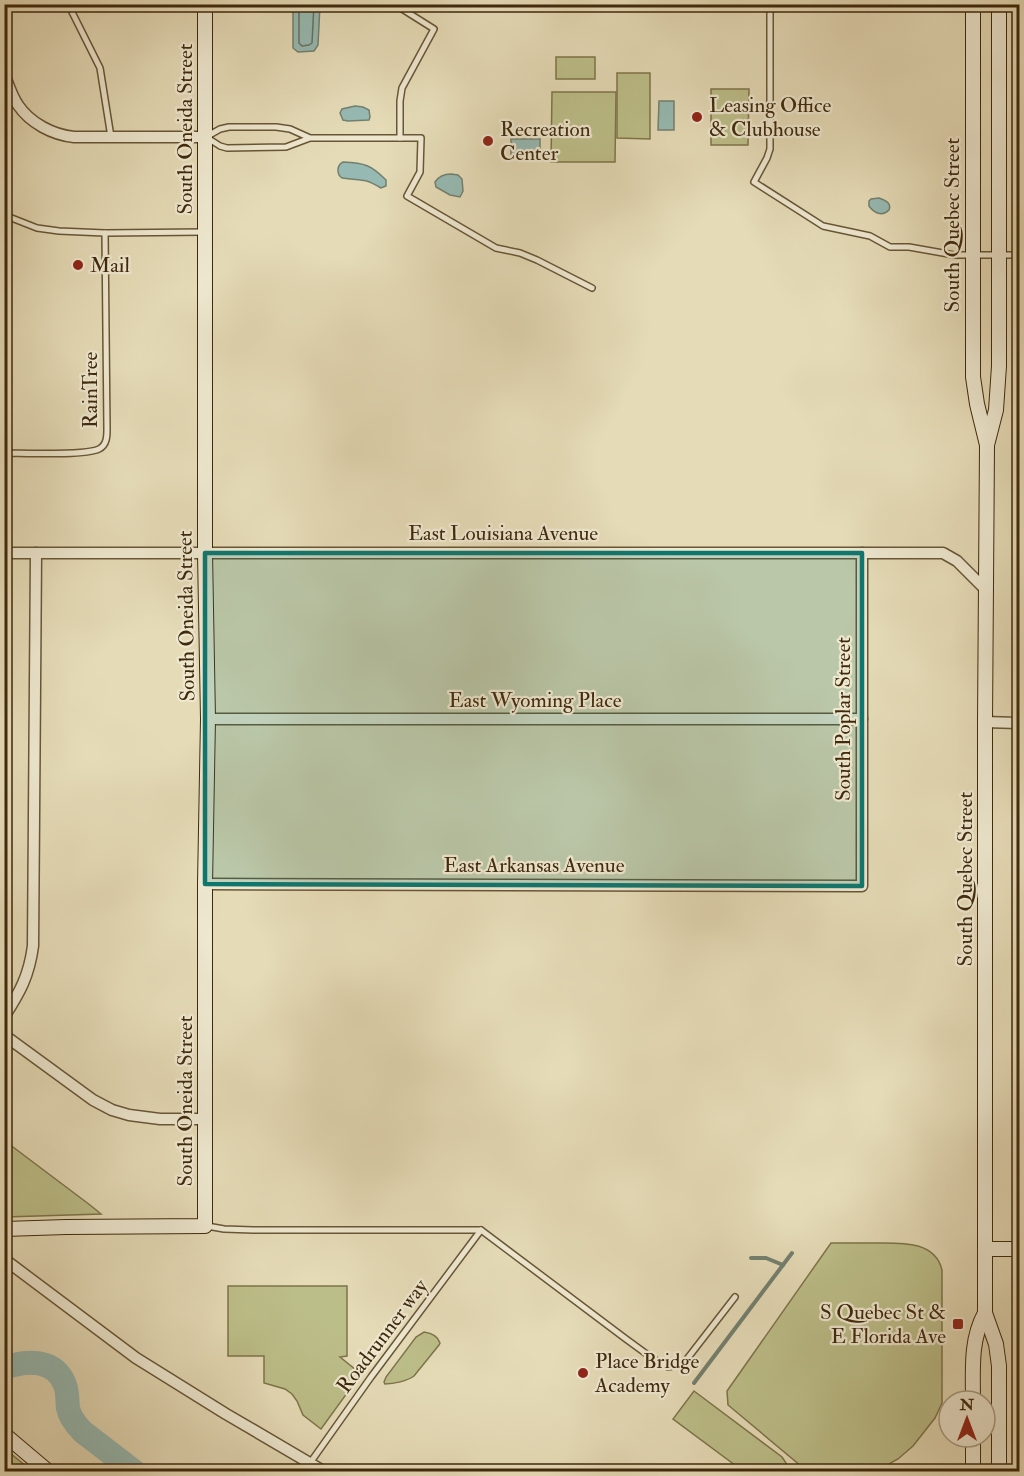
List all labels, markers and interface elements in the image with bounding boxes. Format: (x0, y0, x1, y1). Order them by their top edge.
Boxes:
street label: South Oneida Street (172, 43, 199, 215)
place label: Leasing Office & Clubhouse (709, 92, 831, 143)
marker: Leasing Office & Clubhouse (690, 110, 704, 124)
place label: Recreation Center (500, 116, 591, 167)
marker: Recreation Center (481, 134, 495, 148)
street label: South Quebec Street (939, 137, 966, 312)
place label: Mail (90, 252, 130, 279)
marker: Mail (71, 258, 85, 272)
street label: RainTree (77, 352, 104, 428)
street label: East Louisiana Avenue (408, 520, 598, 547)
street label: South Oneida Street (172, 530, 201, 702)
street label: South Poplar Street (830, 637, 857, 801)
street label: East Wyoming Place (449, 687, 622, 714)
street label: South Quebec Street (952, 791, 979, 966)
street label: East Arkansas Avenue (444, 852, 625, 879)
street label: South Oneida Street (172, 1015, 199, 1187)
street label: Roadrunner way (331, 1273, 435, 1399)
place label: S Quebec St & E Florida Ave (820, 1299, 946, 1350)
marker: S Quebec St & E Florida Ave (951, 1317, 965, 1331)
place label: Place Bridge Academy (594, 1348, 700, 1399)
marker: Place Bridge Academy (576, 1366, 590, 1380)
north arrow (937, 1389, 997, 1449)
text: N (959, 1395, 975, 1415)

